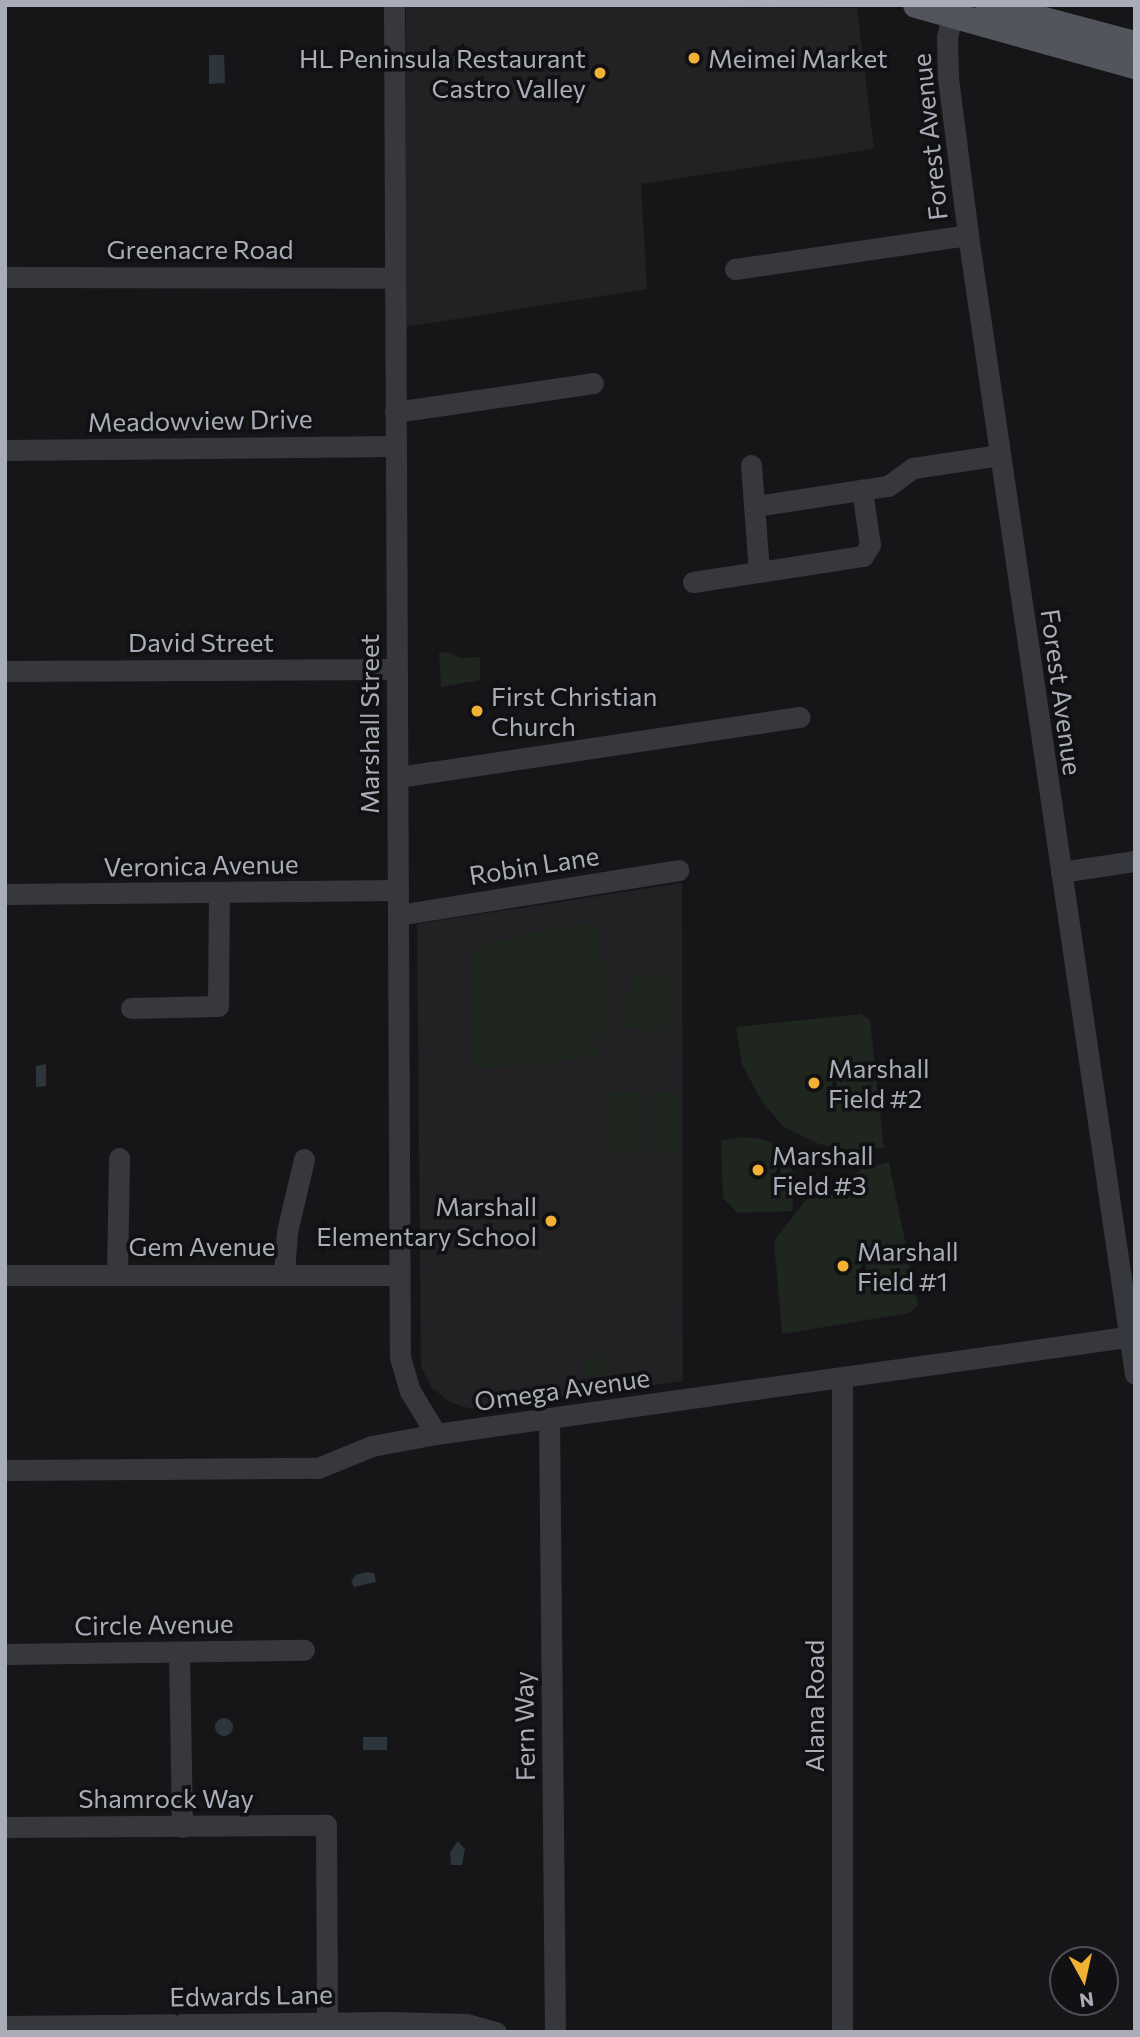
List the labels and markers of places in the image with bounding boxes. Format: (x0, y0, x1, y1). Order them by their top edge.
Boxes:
place label: HL Peninsula Restaurant Castro Valley (299, 42, 586, 104)
place label: Meimei Market (708, 42, 888, 74)
marker: Meimei Market (686, 50, 702, 66)
marker: HL Peninsula Restaurant Castro Valley (592, 65, 608, 81)
place label: First Christian Church (491, 680, 657, 742)
marker: First Christian Church (469, 703, 485, 719)
place label: Marshall Field #2 (828, 1052, 930, 1114)
marker: Marshall Field #2 (806, 1075, 822, 1091)
place label: Marshall Field #3 (772, 1139, 874, 1200)
marker: Marshall Field #3 (750, 1162, 766, 1178)
place label: Marshall Elementary School (316, 1190, 537, 1252)
marker: Marshall Elementary School (543, 1213, 559, 1229)
place label: Marshall Field #1 (857, 1235, 959, 1296)
marker: Marshall Field #1 (835, 1258, 851, 1274)

